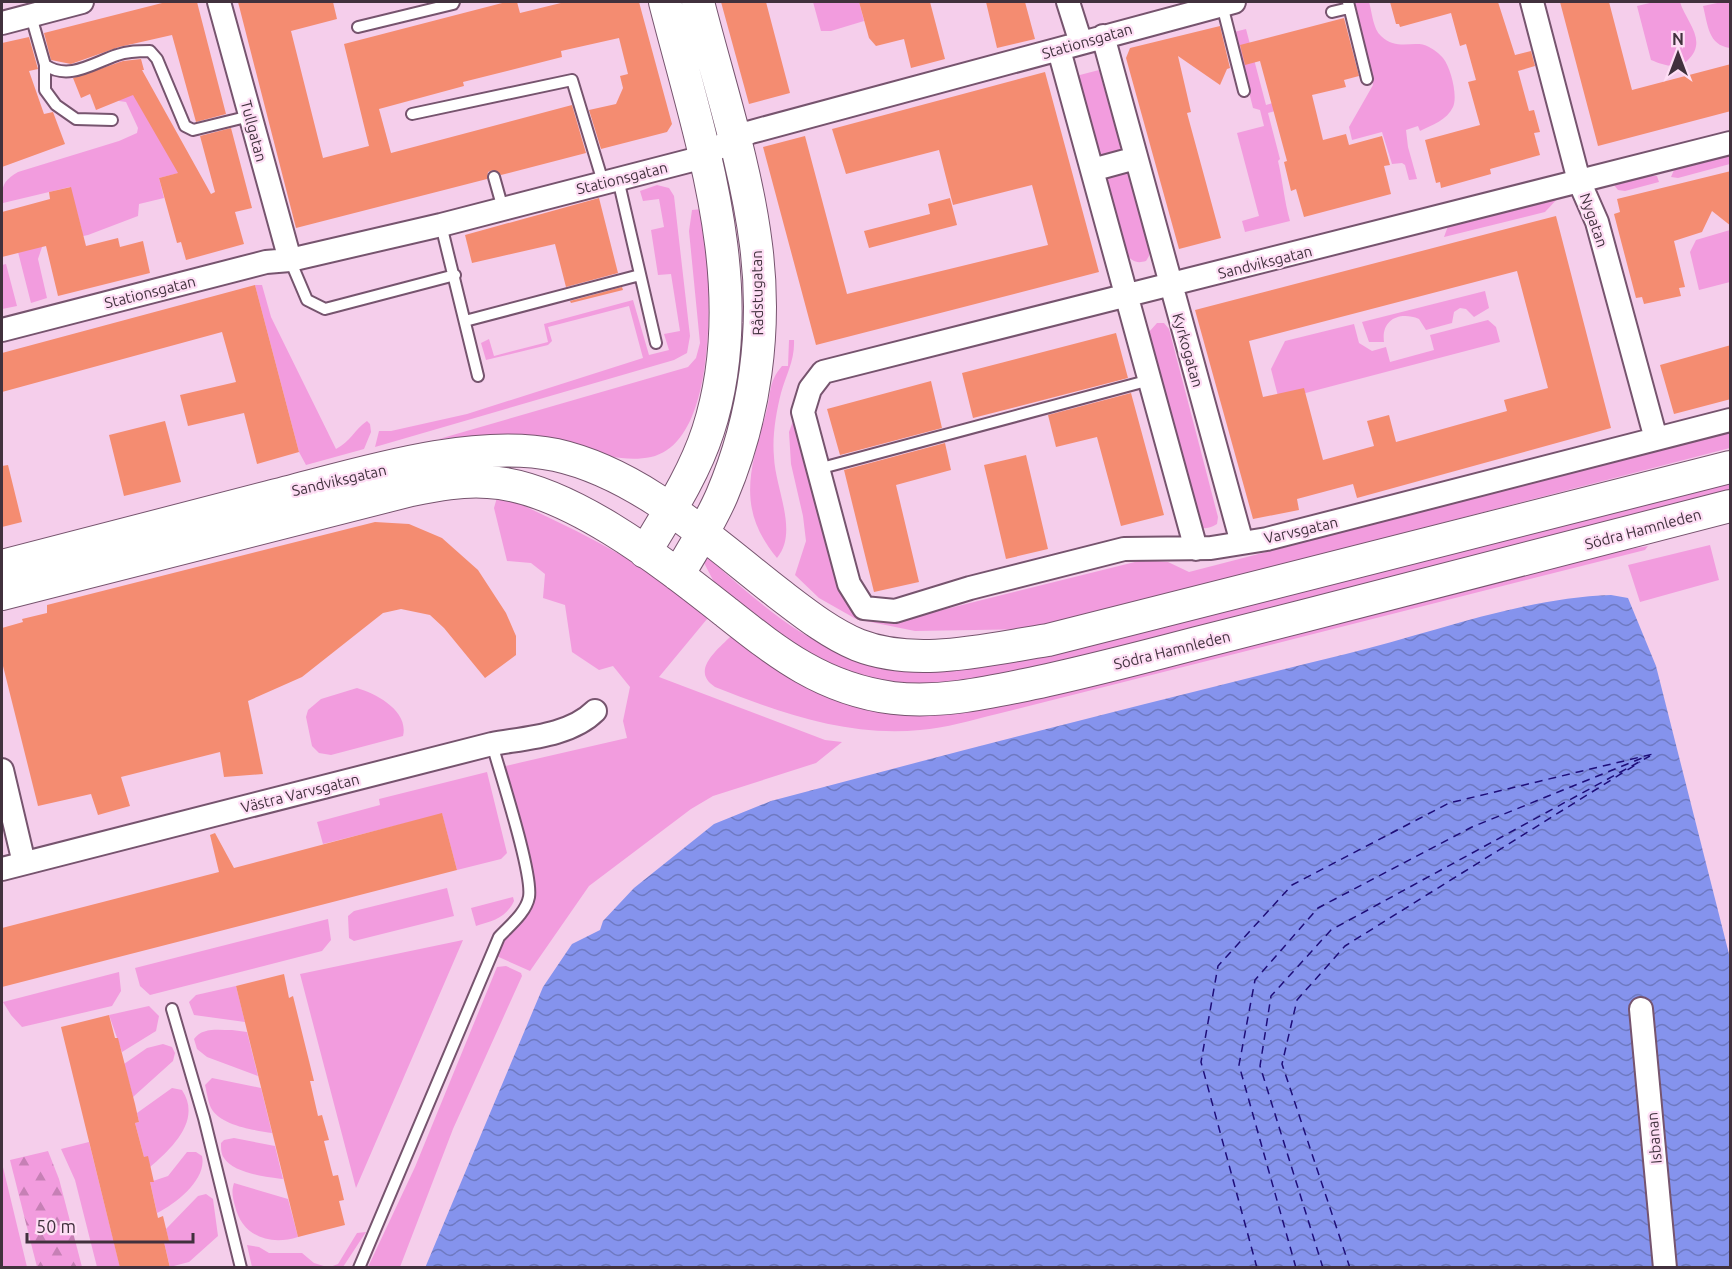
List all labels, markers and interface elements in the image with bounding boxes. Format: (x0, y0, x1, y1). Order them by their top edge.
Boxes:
street label: Stationsgatan (1040, 20, 1134, 62)
north arrow (1648, 24, 1708, 84)
text: N (1672, 30, 1684, 48)
street label: Tullgatan (238, 98, 270, 164)
street label: Stationsgatan (575, 158, 669, 198)
street label: Nygatan (1577, 191, 1611, 249)
street label: Sandviksgatan (1216, 242, 1314, 282)
street label: Rådstugatan (748, 250, 766, 336)
street label: Stationsgatan (103, 272, 197, 312)
street label: Kyrkogatan (1169, 311, 1207, 389)
street label: Sandviksgatan (290, 461, 388, 499)
street label: Södra Hamnleden (1583, 505, 1703, 553)
street label: Varvsgatan (1262, 513, 1340, 547)
street label: Södra Hamnleden (1112, 627, 1232, 673)
street label: Västra Varvsgatan (239, 770, 361, 816)
street label: Isbanan (1643, 1112, 1665, 1164)
scale bar (27, 1206, 194, 1244)
text: 50 m (36, 1216, 76, 1236)

